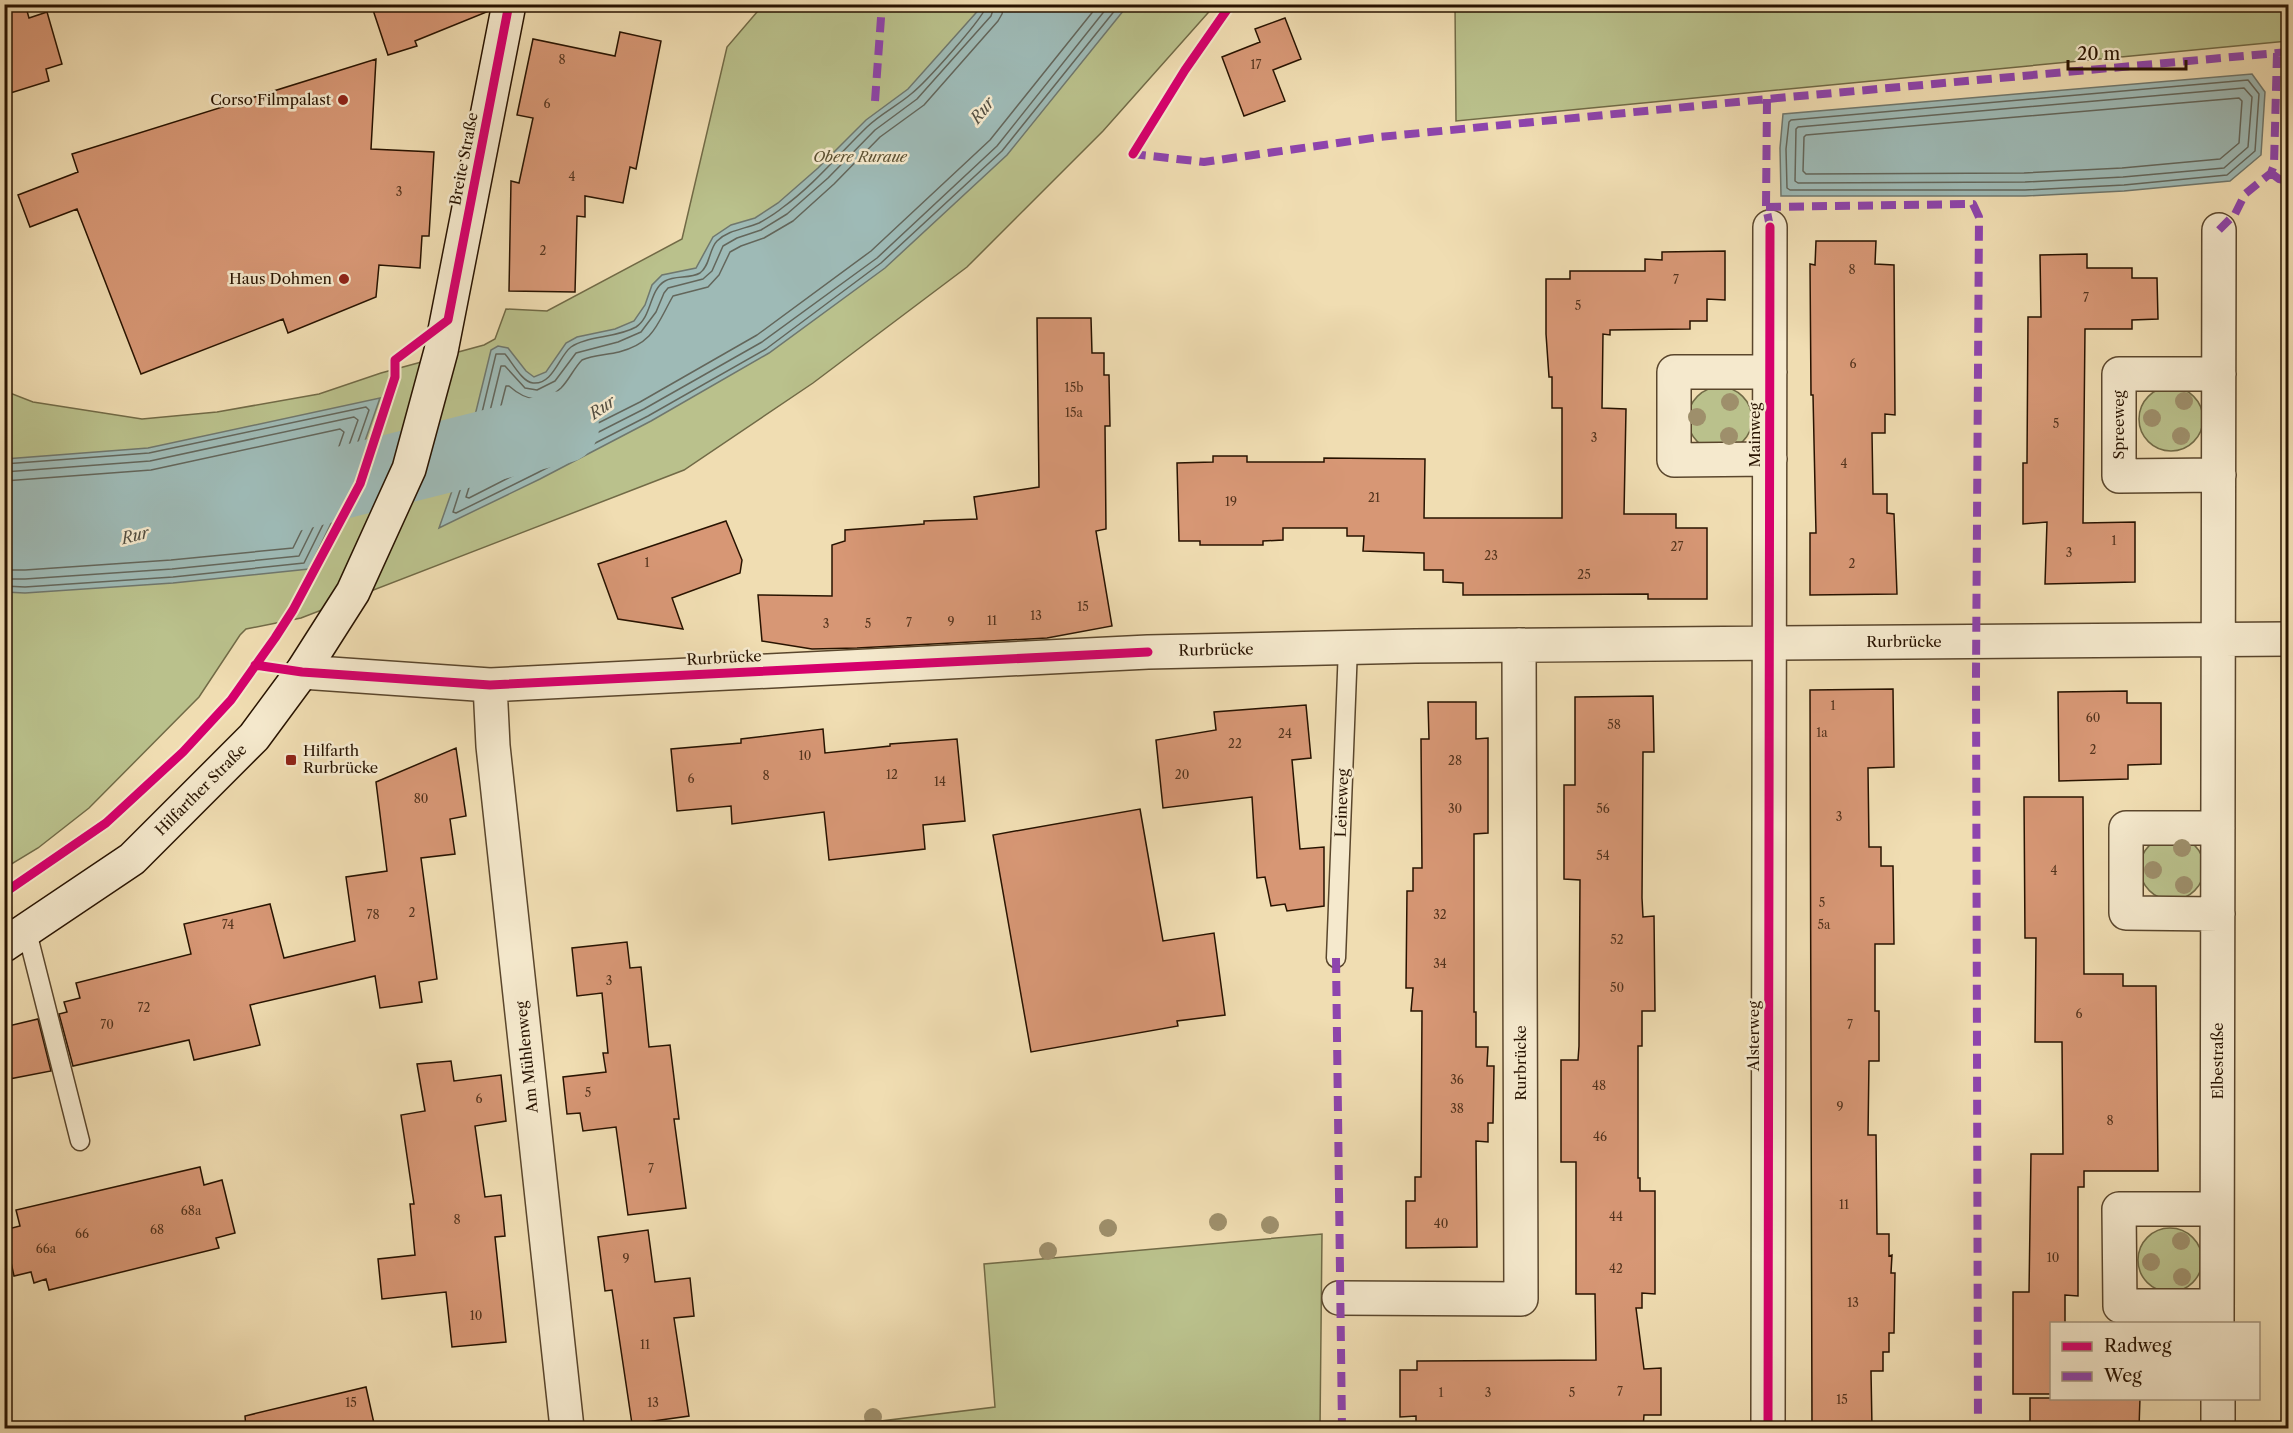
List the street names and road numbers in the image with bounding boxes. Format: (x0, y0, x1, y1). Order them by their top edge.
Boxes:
street label: Breite Straße (445, 111, 482, 207)
street label: Spreeweg (2109, 390, 2128, 460)
street label: Mainweg (1745, 402, 1764, 467)
street label: Rurbrücke (1866, 632, 1942, 651)
street label: Rurbrücke (1178, 639, 1254, 660)
street label: Rurbrücke (686, 646, 762, 669)
street label: Hilfarther Straße (151, 740, 250, 839)
street label: Leineweg (1331, 768, 1352, 838)
street label: Am Mühlenweg (511, 1000, 542, 1115)
street label: Alsterweg (1744, 1001, 1763, 1072)
street label: Elbestraße (2208, 1023, 2227, 1099)
street label: Rurbrücke (1511, 1025, 1530, 1101)

